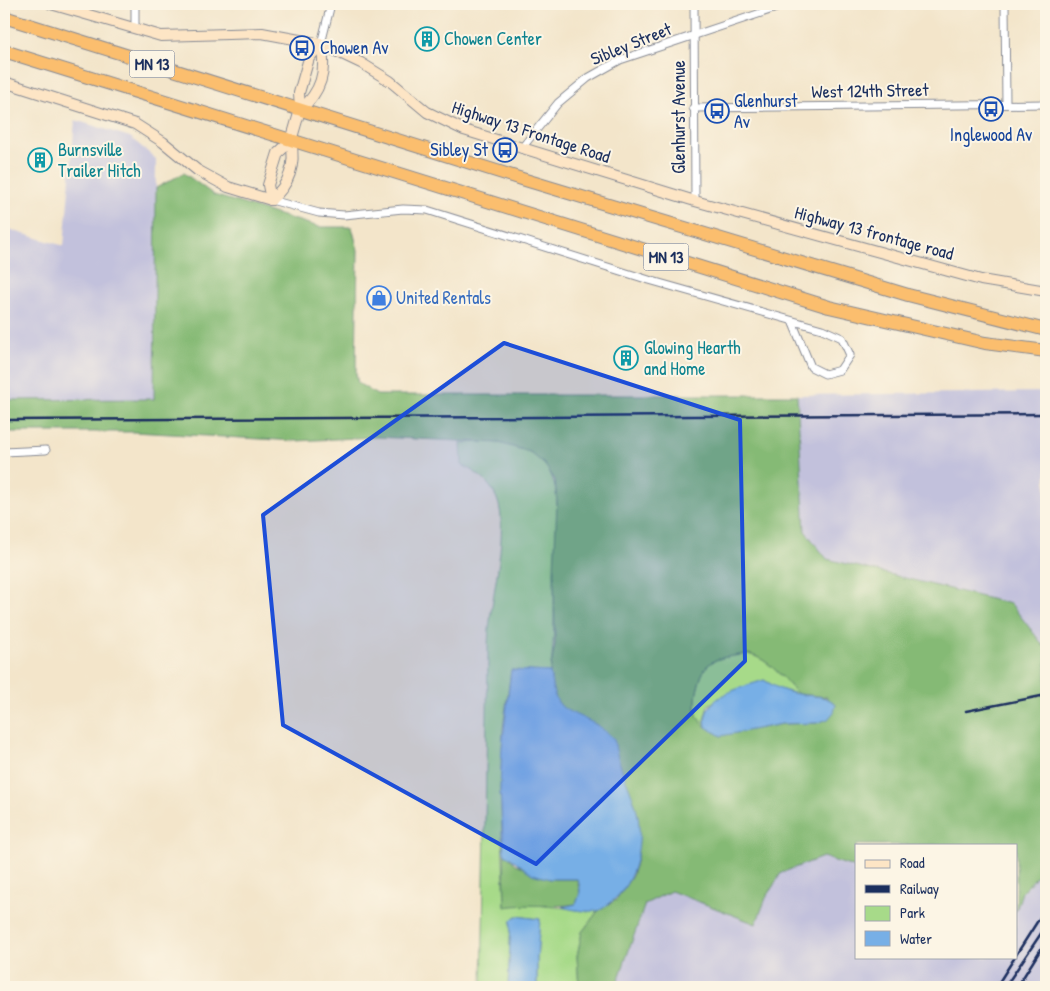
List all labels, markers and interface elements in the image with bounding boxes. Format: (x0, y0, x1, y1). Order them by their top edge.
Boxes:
street label: Sibley Street (587, 16, 676, 71)
building icon: Chowen Center (414, 26, 440, 52)
place label: Chowen Center (444, 26, 542, 51)
bus stop icon: Chowen Av (289, 35, 315, 61)
place label: Chowen Av (320, 35, 388, 60)
road number: MN 13 (130, 51, 174, 78)
street label: Glenhurst Avenue (666, 60, 691, 174)
street label: West 124th Street (811, 77, 930, 104)
place label: Glenhurst Av (734, 88, 798, 134)
street label: Highway 13 Frontage Road (449, 94, 614, 169)
bus stop icon: Inglewood Av (978, 96, 1004, 122)
bus stop icon: Glenhurst Av (704, 98, 730, 124)
place label: Inglewood Av (950, 122, 1032, 147)
place label: Burnsville Trailer Hitch (58, 137, 141, 183)
place label: Sibley St (430, 137, 489, 162)
bus stop icon: Sibley St (492, 137, 518, 163)
building icon: Burnsville Trailer Hitch (27, 147, 53, 173)
street label: Highway 13 frontage road (792, 199, 956, 266)
road number: MN 13 (644, 243, 688, 270)
shop icon: United Rentals (366, 285, 392, 311)
place label: United Rentals (396, 285, 491, 310)
place label: Glowing Hearth and Home (644, 335, 741, 381)
building icon: Glowing Hearth and Home (613, 345, 639, 371)
legend (855, 844, 1018, 958)
text: Road (900, 852, 925, 873)
text: Railway (900, 878, 939, 899)
text: Park (900, 902, 925, 923)
text: Water (900, 928, 932, 949)

